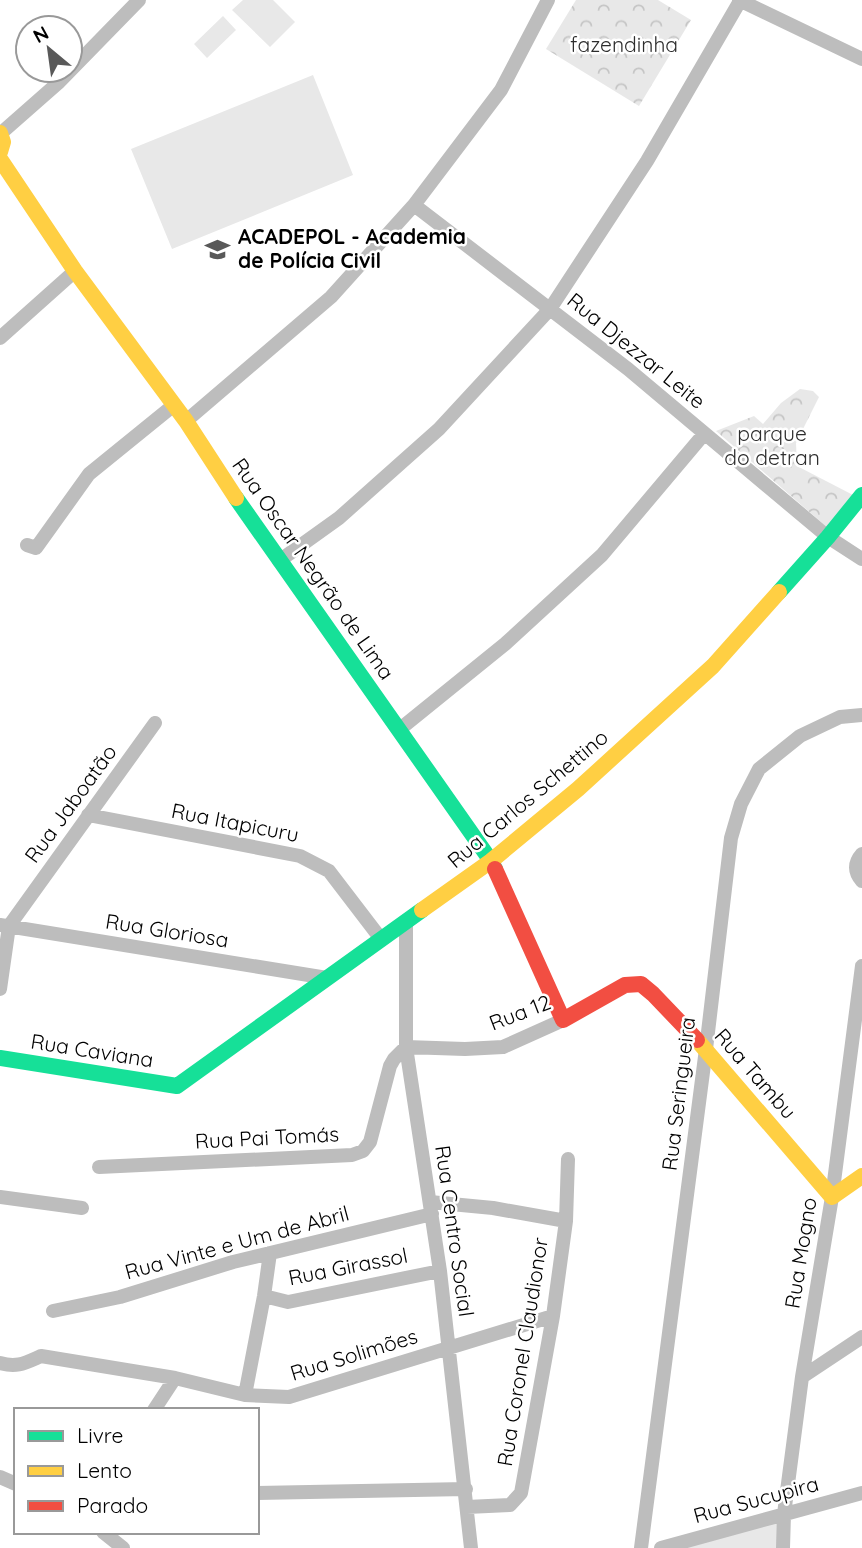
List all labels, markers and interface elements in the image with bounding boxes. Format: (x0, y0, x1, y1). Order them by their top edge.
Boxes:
north arrow (14, 14, 84, 84)
text: N (29, 20, 53, 48)
park label: fazendinha (570, 31, 678, 57)
place label: ACADEPOL - Academia de Polícia Civil (238, 223, 466, 273)
school or university icon: ACADEPOL - Academia de Polícia Civil (204, 235, 232, 263)
street label: Rua Djezzar Leite (562, 287, 711, 414)
park label: parque do detran (724, 420, 820, 470)
street label: Rua Oscar Negrão de Lima (227, 453, 400, 684)
street label: Rua Carlos Schettino (442, 723, 613, 873)
street label: Rua Jaboatão (19, 739, 122, 868)
street label: Rua Itapicuru (169, 797, 301, 847)
street label: Rua Gloriosa (104, 907, 231, 953)
street label: Rua 12 (485, 989, 554, 1036)
street label: Rua Seringueira (656, 1016, 700, 1172)
street label: Rua Tambu (709, 1023, 802, 1124)
street label: Rua Caviana (29, 1028, 155, 1073)
street label: Rua Pai Tomás (194, 1120, 340, 1154)
street label: Rua Centro Social (430, 1144, 480, 1318)
street label: Rua Mogno (778, 1195, 822, 1310)
street label: Rua Vinte e Um de Abril (122, 1200, 352, 1284)
street label: Rua Coronel Claudionor (491, 1236, 553, 1468)
street label: Rua Girassol (286, 1242, 410, 1290)
street label: Rua Solimões (287, 1322, 420, 1386)
legend (14, 1408, 259, 1534)
text: Livre (77, 1422, 123, 1448)
text: Lento (77, 1457, 132, 1483)
street label: Rua Sucupira (690, 1470, 821, 1528)
text: Parado (77, 1492, 148, 1518)

